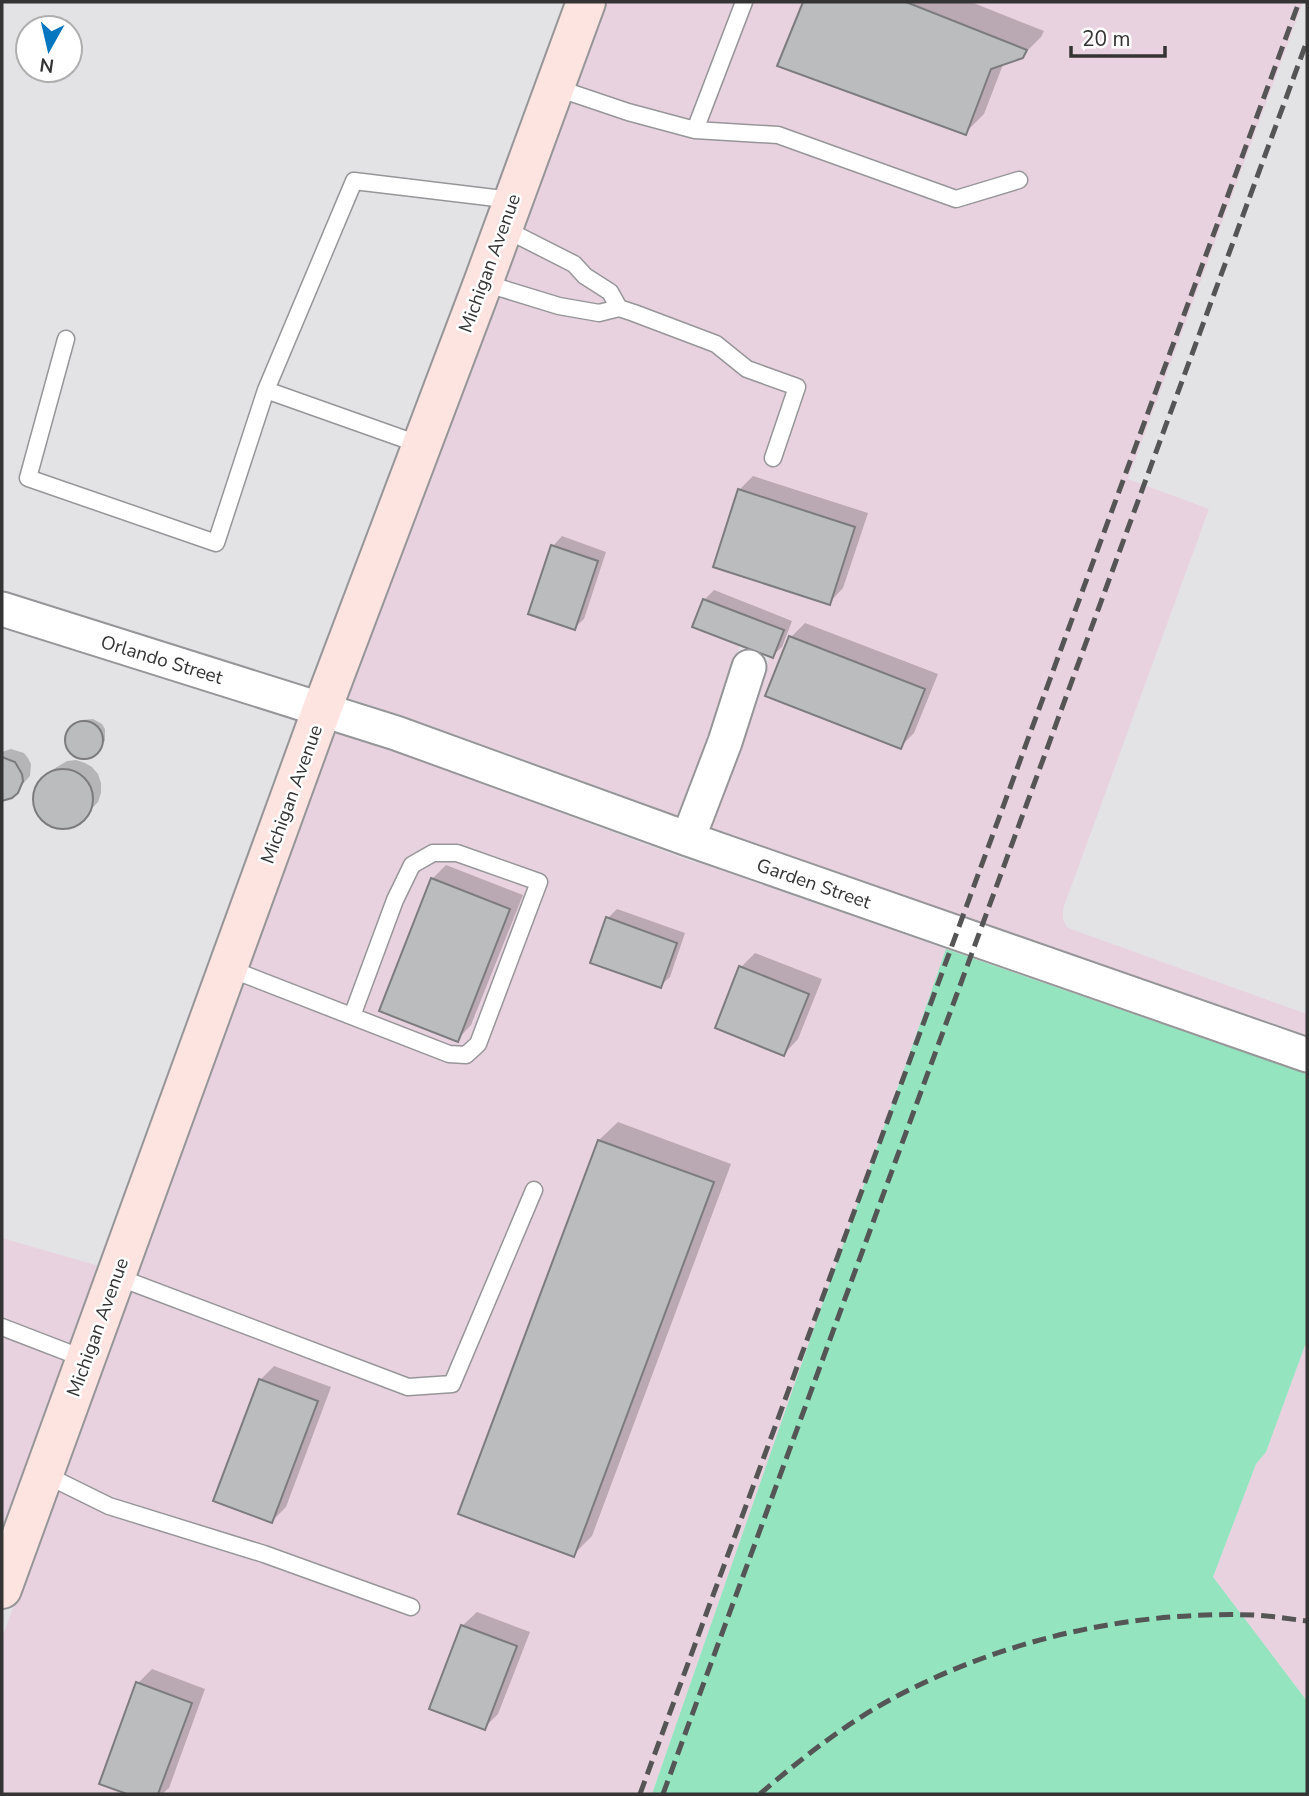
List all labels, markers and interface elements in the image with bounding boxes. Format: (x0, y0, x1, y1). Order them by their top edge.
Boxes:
north arrow (14, 14, 84, 84)
scale bar (1071, 14, 1166, 58)
text: 20 m (1082, 25, 1131, 53)
text: N (38, 51, 56, 79)
street label: Michigan Avenue (453, 190, 527, 336)
street label: Orlando Street (98, 629, 226, 691)
street label: Michigan Avenue (255, 721, 329, 867)
street label: Garden Street (753, 852, 875, 916)
street label: Michigan Avenue (61, 1254, 135, 1400)

